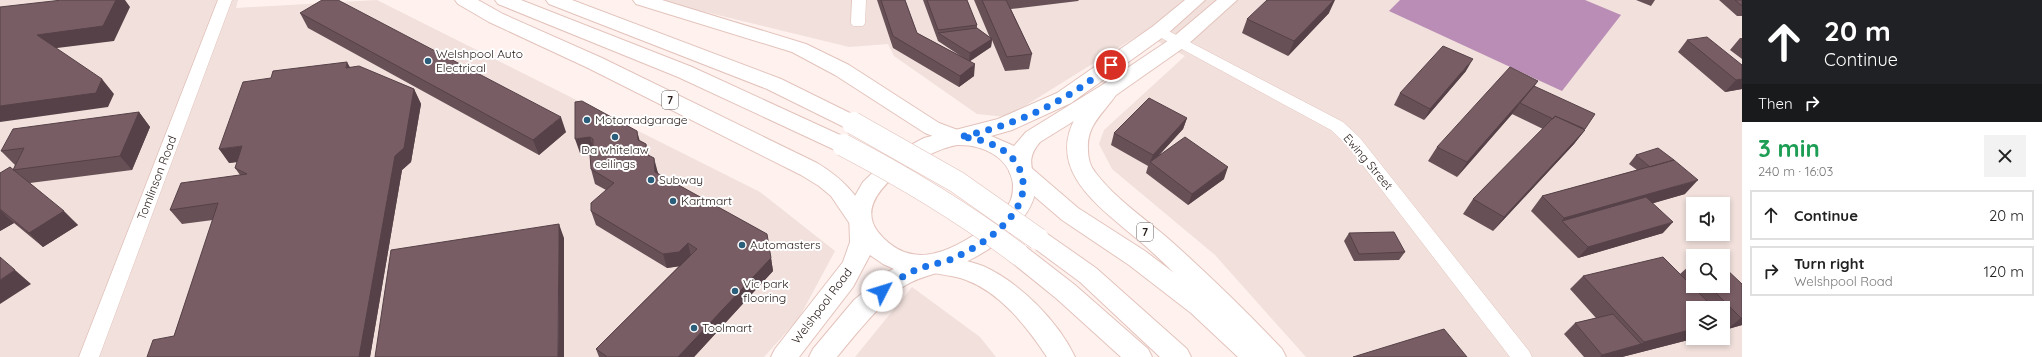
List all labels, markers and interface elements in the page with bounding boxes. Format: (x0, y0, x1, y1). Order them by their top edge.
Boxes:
text: 20 m (1824, 13, 1891, 48)
icon: ahead (1758, 16, 1810, 68)
place label: Welshpool Auto Electrical (436, 46, 523, 75)
pin (1094, 48, 1128, 82)
text: Continue (1824, 48, 1898, 71)
icon: arrive (1100, 54, 1122, 76)
marker: Welshpool Auto Electrical (423, 56, 433, 66)
road number: 7 (662, 91, 678, 109)
icon: right (1801, 92, 1823, 114)
text: Then (1758, 94, 1793, 113)
place label: Motorradgarage (595, 112, 688, 127)
marker: Motorradgarage (582, 115, 592, 125)
street label: Ewing Street (1340, 130, 1396, 193)
marker: Da whitelaw ceilings (610, 132, 620, 142)
text: 3 min (1758, 133, 1820, 163)
street label: Tomlinson Road (134, 134, 180, 222)
button: close (1984, 135, 2026, 177)
place label: Da whitelaw ceilings (581, 142, 649, 171)
text: 240 m · 16:03 (1758, 163, 1833, 179)
place label: Subway (659, 172, 703, 187)
marker: Subway (646, 175, 656, 185)
place label: Kartmart (681, 193, 732, 208)
marker: Kartmart (668, 196, 678, 206)
map controls (1686, 197, 1730, 345)
button: sound (1686, 197, 1730, 241)
icon: ahead (1760, 204, 1782, 226)
text: Continue (1794, 206, 1858, 225)
text: 20 m (1989, 206, 2024, 225)
road number: 7 (1137, 223, 1153, 241)
place label: Automasters (750, 237, 821, 252)
marker: Automasters (737, 240, 747, 250)
button: search (1686, 249, 1730, 293)
text: Turn right (1794, 254, 1865, 273)
icon: right (1760, 260, 1782, 282)
text: 120 m (1983, 262, 2024, 281)
street label: Welshpool Road (788, 265, 855, 347)
position arrow (861, 270, 903, 312)
text: Welshpool Road (1794, 273, 1893, 289)
place label: Vic park flooring (743, 276, 789, 305)
marker: Vic park flooring (730, 286, 740, 296)
button: layers (1686, 301, 1730, 345)
place label: Toolmart (702, 320, 752, 335)
marker: Toolmart (689, 323, 699, 333)

